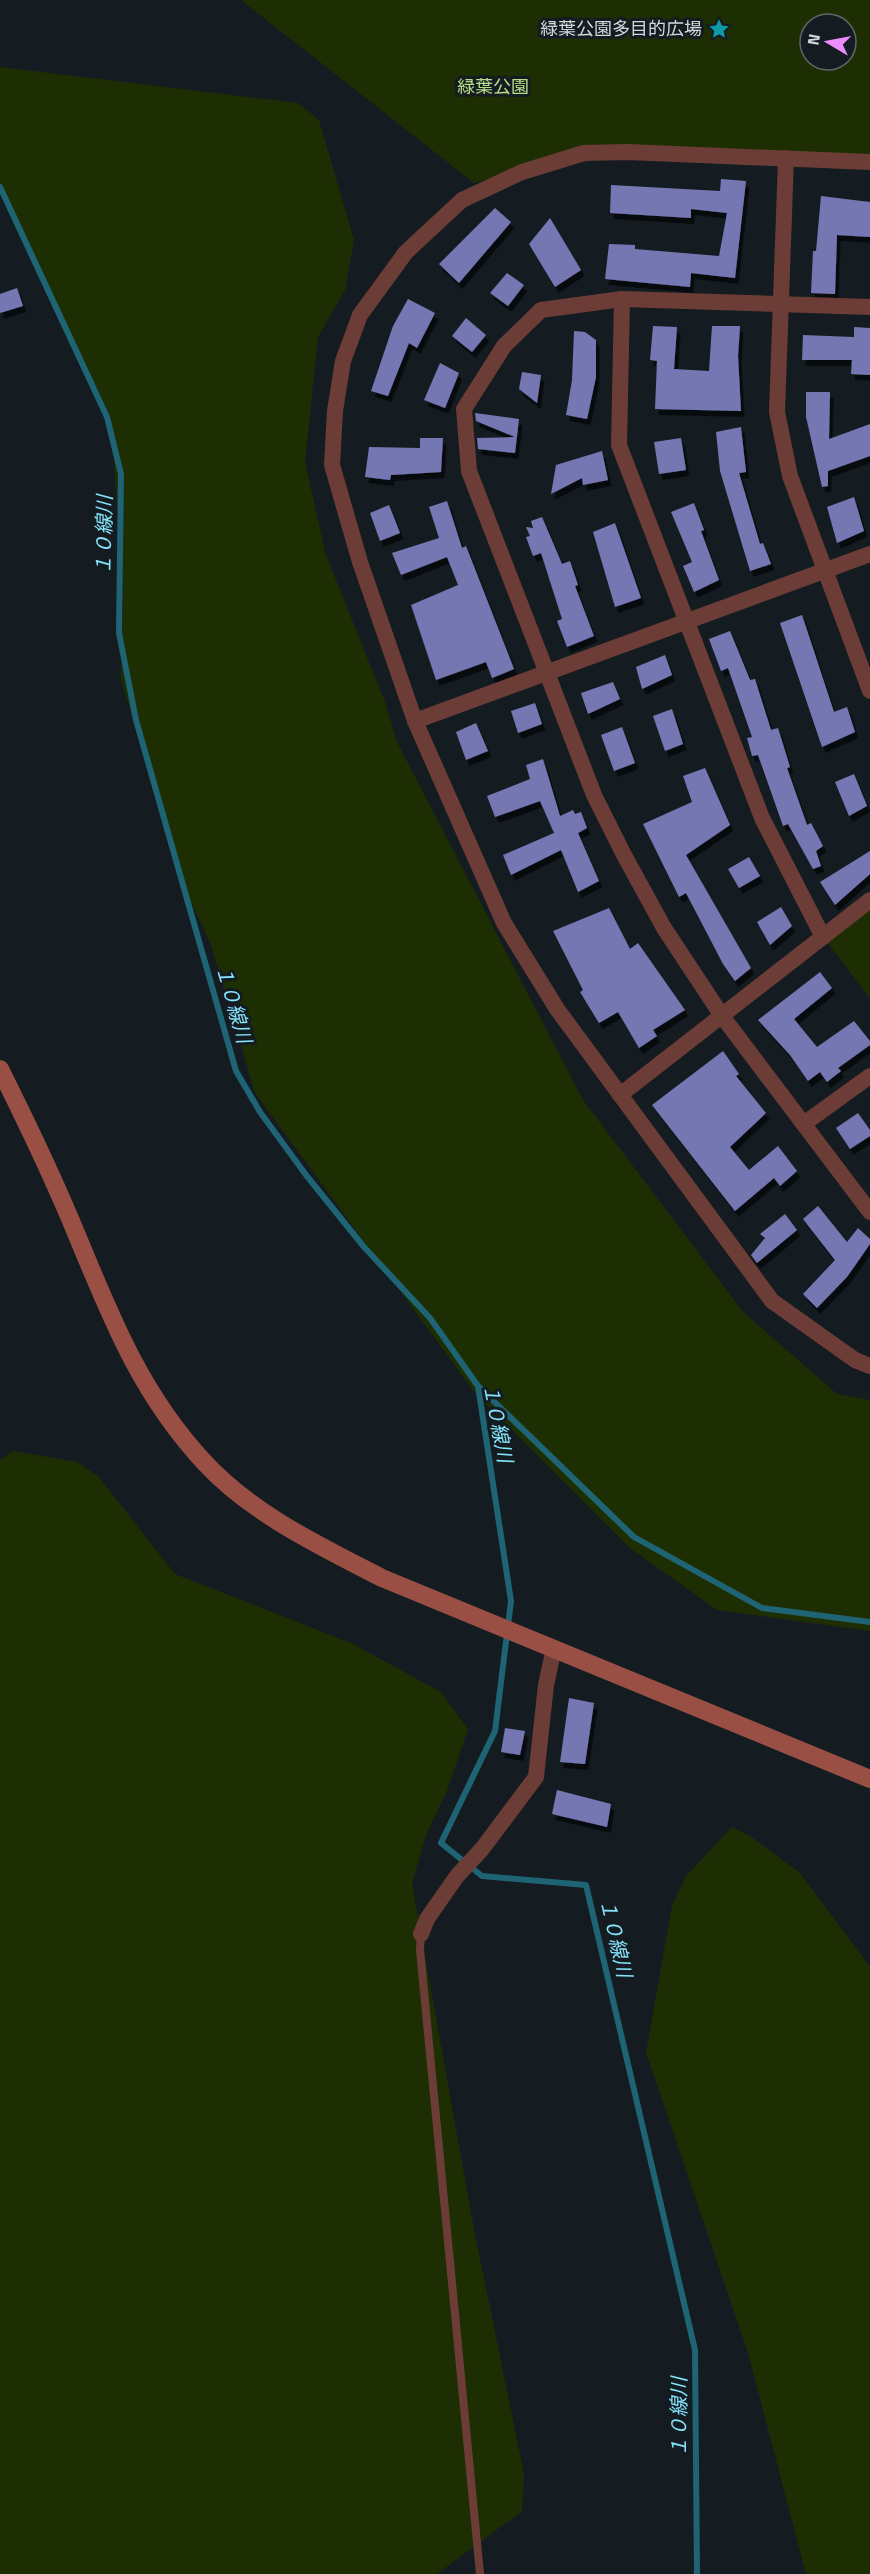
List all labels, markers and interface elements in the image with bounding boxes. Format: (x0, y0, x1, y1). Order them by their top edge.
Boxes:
north arrow (798, 12, 858, 72)
place label: 緑葉公園多目的広場 (540, 15, 702, 42)
place icon: 緑葉公園多目的広場 (707, 17, 731, 41)
text: N (800, 32, 826, 47)
park label: 緑葉公園 (457, 73, 529, 100)
water label: １０線川 (87, 493, 120, 575)
water label: １０線川 (209, 961, 261, 1049)
water label: １０線川 (476, 1381, 522, 1467)
water label: １０線川 (592, 1895, 641, 1982)
water label: １０線川 (663, 2375, 694, 2457)

